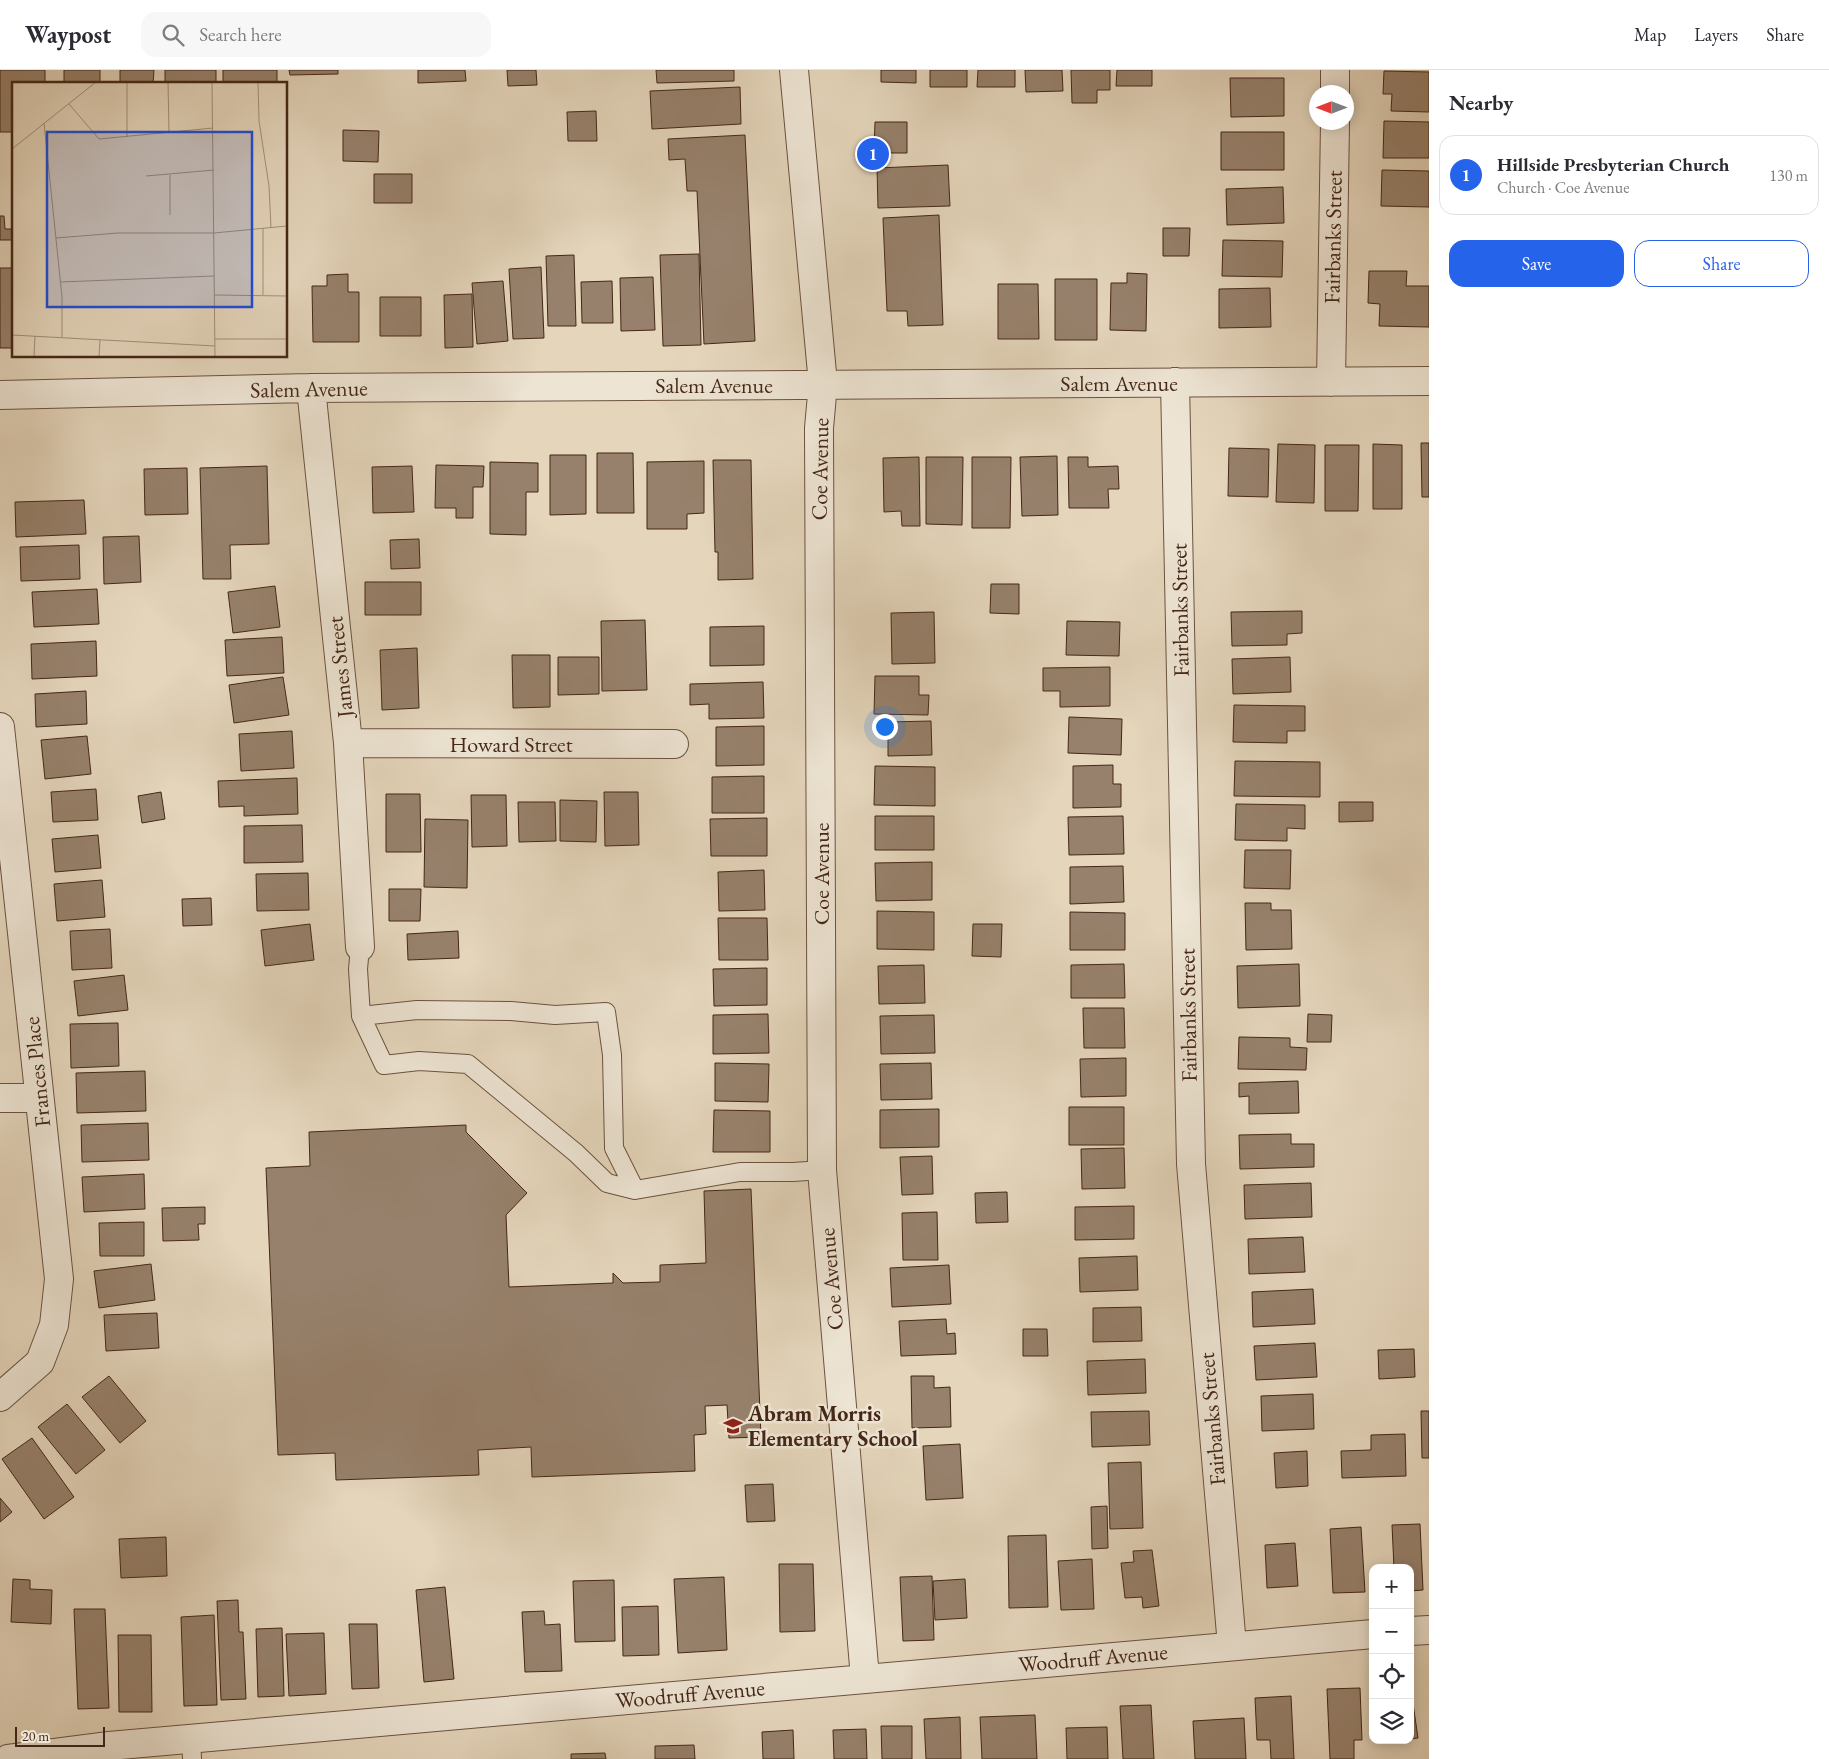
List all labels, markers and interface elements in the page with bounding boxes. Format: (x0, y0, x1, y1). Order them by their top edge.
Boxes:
search box (141, 12, 491, 57)
text: Waypost (25, 19, 111, 50)
icon: search (159, 21, 187, 49)
text: Search here (199, 22, 282, 47)
text: Map (1634, 23, 1666, 46)
text: Layers (1694, 23, 1738, 46)
text: Share (1766, 23, 1804, 46)
inset map (12, 82, 288, 358)
north arrow (1309, 85, 1354, 130)
text: Nearby (1449, 89, 1513, 116)
pin: 1 (857, 135, 889, 173)
text: Hillside Presbyterian Church (1497, 152, 1729, 177)
text: 1 (1462, 165, 1470, 186)
text: 130 m (1769, 165, 1808, 186)
street label: Fairbanks Street (1317, 170, 1349, 304)
text: Church · Coe Avenue (1497, 177, 1629, 198)
button: Save (1449, 240, 1624, 287)
button: Share (1634, 240, 1809, 287)
street label: Salem Avenue (1060, 369, 1178, 398)
street label: Salem Avenue (655, 371, 773, 400)
street label: Salem Avenue (250, 373, 368, 405)
street label: Coe Avenue (805, 417, 835, 521)
street label: Fairbanks Street (1164, 543, 1196, 677)
street label: James Street (320, 615, 360, 721)
your location (872, 714, 898, 740)
street label: Howard Street (449, 730, 573, 759)
street label: Coe Avenue (807, 822, 836, 925)
street label: Fairbanks Street (1172, 948, 1204, 1082)
street label: Frances Place (17, 1015, 57, 1129)
street label: Coe Avenue (812, 1226, 850, 1331)
street label: Fairbanks Street (1192, 1351, 1232, 1487)
place label: Abram Morris Elementary School (747, 1399, 918, 1453)
school or university icon: Abram Morris Elementary School (722, 1415, 744, 1437)
map controls (1369, 1564, 1414, 1744)
button: + (1369, 1564, 1414, 1609)
button: − (1369, 1609, 1414, 1654)
street label: Woodruff Avenue (1017, 1637, 1169, 1679)
button: locate (1369, 1654, 1414, 1699)
street label: Woodruff Avenue (614, 1673, 766, 1715)
button: layers (1369, 1699, 1414, 1744)
scale bar (15, 1724, 105, 1747)
text: 20 m (22, 1727, 49, 1745)

